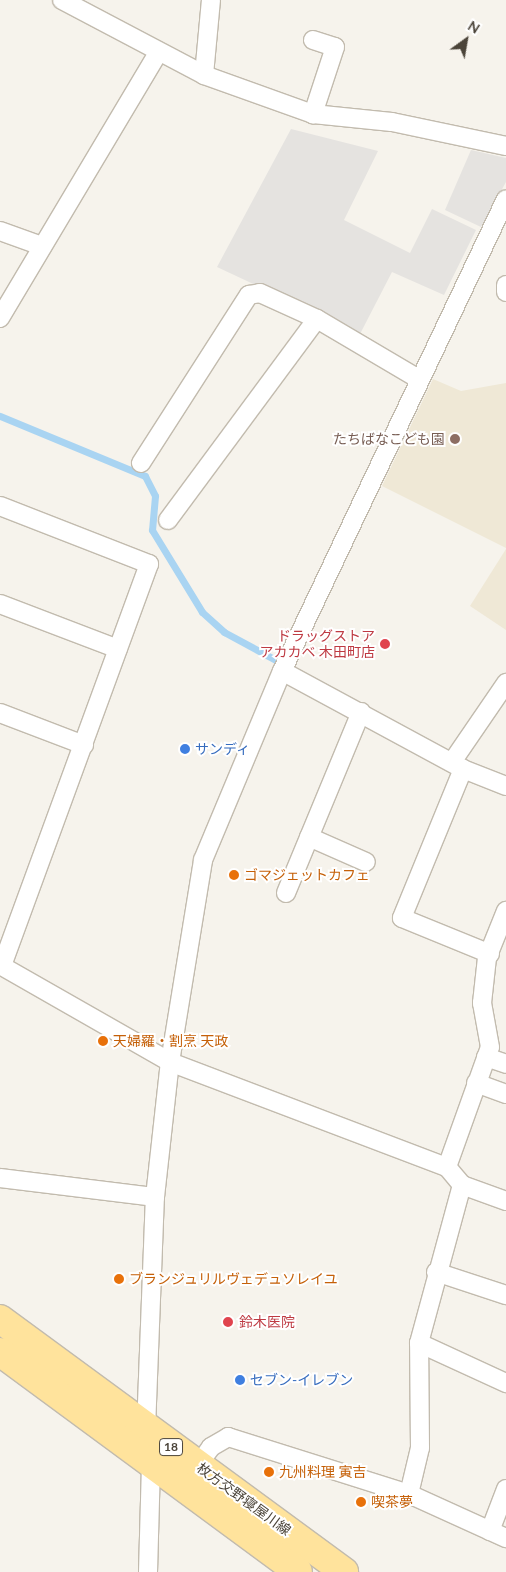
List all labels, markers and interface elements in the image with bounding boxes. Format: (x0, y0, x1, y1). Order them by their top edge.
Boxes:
north arrow (441, 15, 491, 65)
text: N (465, 17, 483, 37)
place label: たちばなこども園 (333, 431, 445, 447)
marker: たちばなこども園 (449, 433, 461, 445)
place label: ドラッグストア アカカベ 木田町店 (259, 628, 375, 660)
marker: ドラッグストア アカカベ 木田町店 (379, 638, 391, 650)
place label: サンディ (195, 741, 251, 757)
marker: サンディ (179, 743, 191, 755)
place label: ゴマジェットカフェ (244, 867, 370, 883)
marker: ゴマジェットカフェ (228, 869, 240, 881)
place label: 天婦羅・割烹 天政 (113, 1033, 229, 1049)
marker: 天婦羅・割烹 天政 (97, 1035, 109, 1047)
place label: ブランジュリルヴェデュソレイユ (129, 1271, 339, 1287)
marker: ブランジュリルヴェデュソレイユ (113, 1273, 125, 1285)
place label: 鈴木医院 (239, 1314, 295, 1330)
marker: 鈴木医院 (221, 1315, 235, 1329)
place label: セブン-イレブン (250, 1372, 353, 1388)
marker: セブン-イレブン (234, 1374, 246, 1386)
road number: 18 (158, 1438, 184, 1456)
street label: 枚方交野寝屋川線 (194, 1459, 294, 1539)
place label: 九州料理 寅吉 (279, 1464, 367, 1480)
marker: 九州料理 寅吉 (263, 1466, 275, 1478)
place label: 喫茶夢 (371, 1494, 413, 1510)
marker: 喫茶夢 (355, 1496, 367, 1508)

